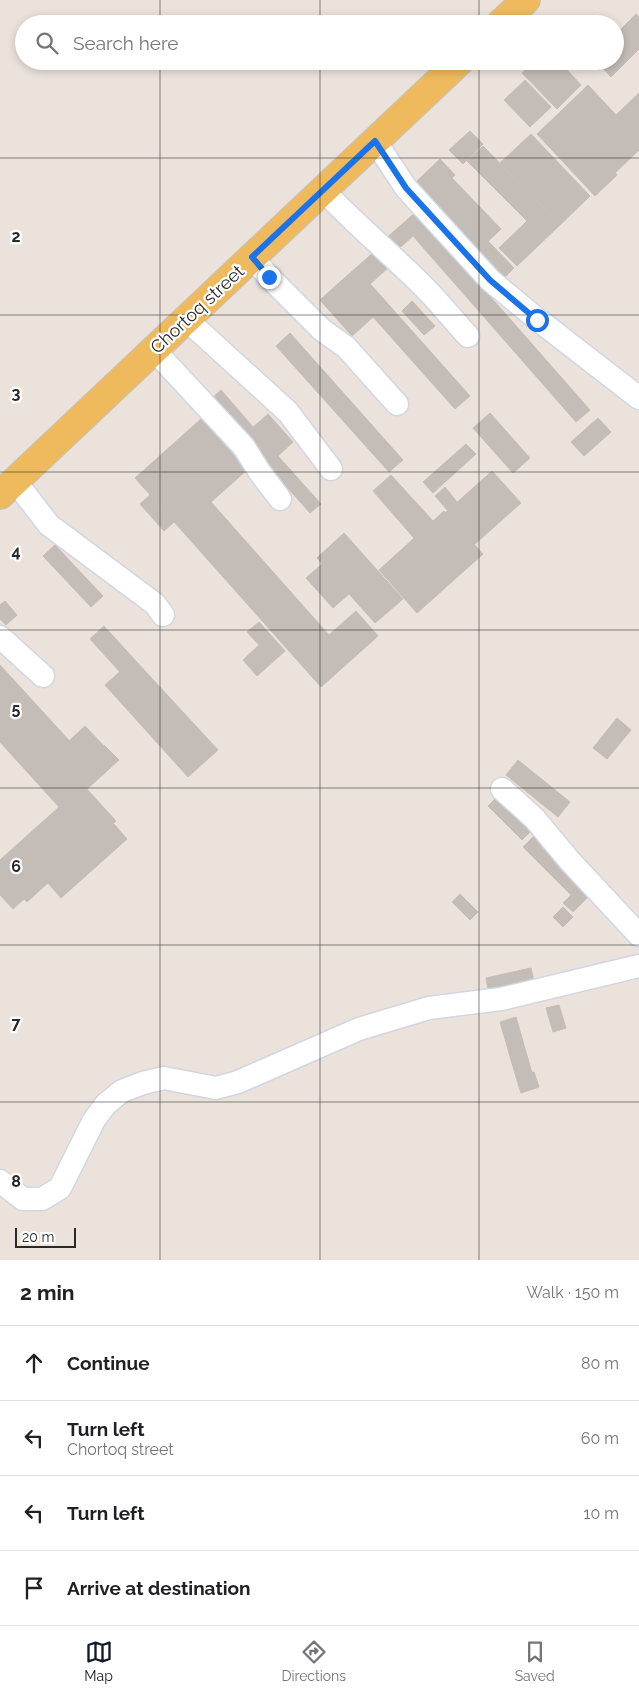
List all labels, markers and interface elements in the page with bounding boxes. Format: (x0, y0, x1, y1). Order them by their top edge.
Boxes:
search box (15, 15, 624, 70)
icon: search (33, 29, 61, 57)
text: Search here (73, 32, 179, 54)
text: 2 (11, 227, 21, 246)
street label: Chortoq street (146, 260, 248, 358)
route end (258, 266, 281, 289)
route start (526, 309, 549, 332)
text: 3 (12, 384, 21, 403)
text: 4 (11, 542, 21, 561)
text: 5 (12, 699, 21, 718)
text: 6 (11, 857, 21, 876)
text: 7 (12, 1014, 21, 1033)
text: 8 (11, 1172, 21, 1191)
scale bar (15, 1225, 76, 1248)
text: 20 m (22, 1229, 54, 1245)
text: 2 min (20, 1280, 74, 1305)
text: Walk · 150 m (526, 1283, 619, 1302)
icon: ahead (20, 1349, 48, 1377)
text: Continue (67, 1352, 150, 1374)
text: 80 m (581, 1354, 619, 1373)
text: Turn left (67, 1418, 144, 1440)
icon: left (20, 1424, 48, 1452)
text: 60 m (581, 1429, 619, 1448)
text: Chortoq street (67, 1440, 174, 1459)
icon: left (20, 1499, 48, 1527)
text: Turn left (67, 1502, 144, 1524)
text: 10 m (584, 1504, 619, 1523)
icon: arrive (20, 1574, 48, 1602)
text: Arrive at destination (67, 1577, 251, 1599)
tab: Map (84, 1638, 113, 1684)
tab: Directions (281, 1638, 346, 1684)
tab: Saved (515, 1638, 555, 1684)

